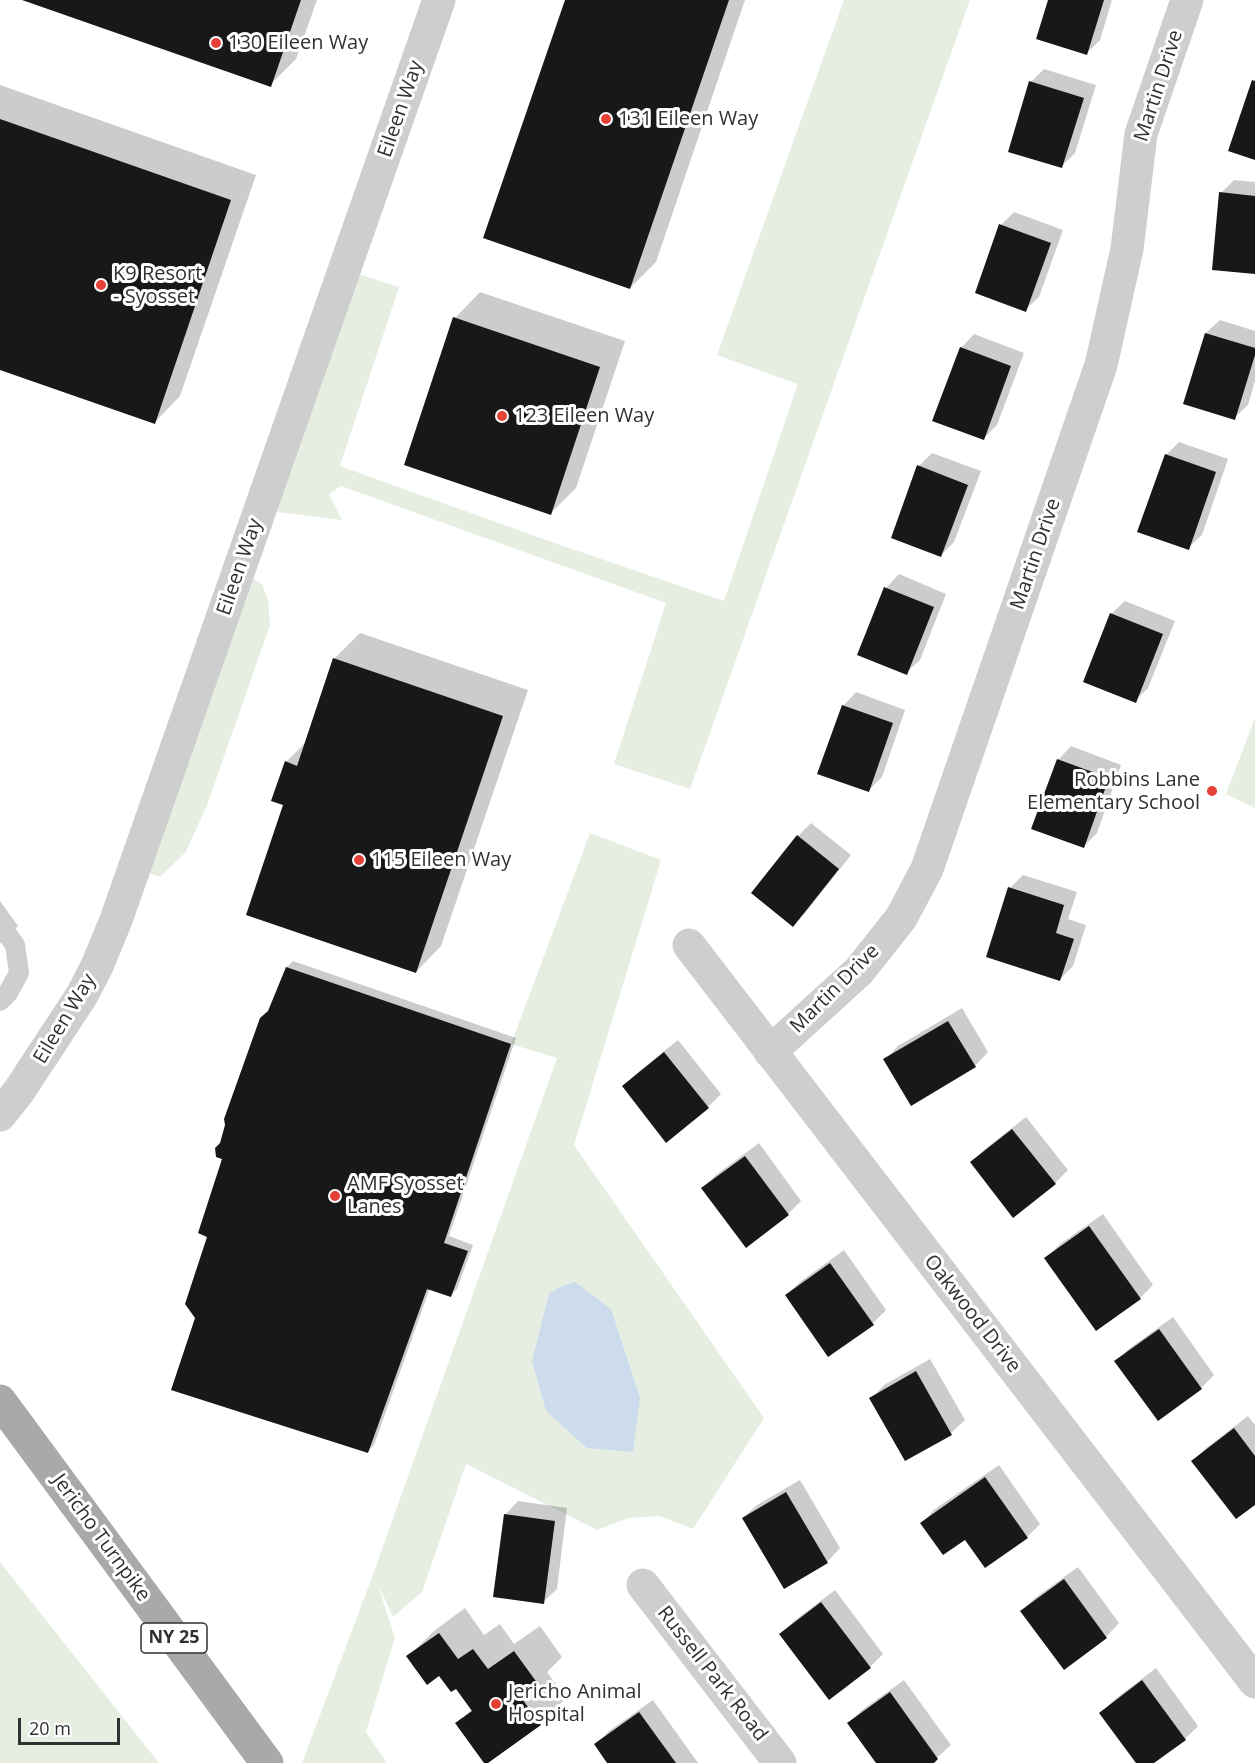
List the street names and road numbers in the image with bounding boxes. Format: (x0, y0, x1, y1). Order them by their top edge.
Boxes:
street label: Martin Drive (1130, 27, 1188, 145)
street label: Eileen Way (373, 57, 429, 161)
street label: Martin Drive (1006, 495, 1066, 613)
street label: Eileen Way (212, 515, 268, 619)
street label: Martin Drive (786, 940, 884, 1038)
street label: Eileen Way (29, 970, 101, 1068)
street label: Oakwood Drive (918, 1250, 1026, 1378)
street label: Jericho Turnpike (47, 1470, 155, 1606)
street label: Russell Park Road (652, 1602, 772, 1746)
road number: NY 25 (141, 1623, 207, 1653)

